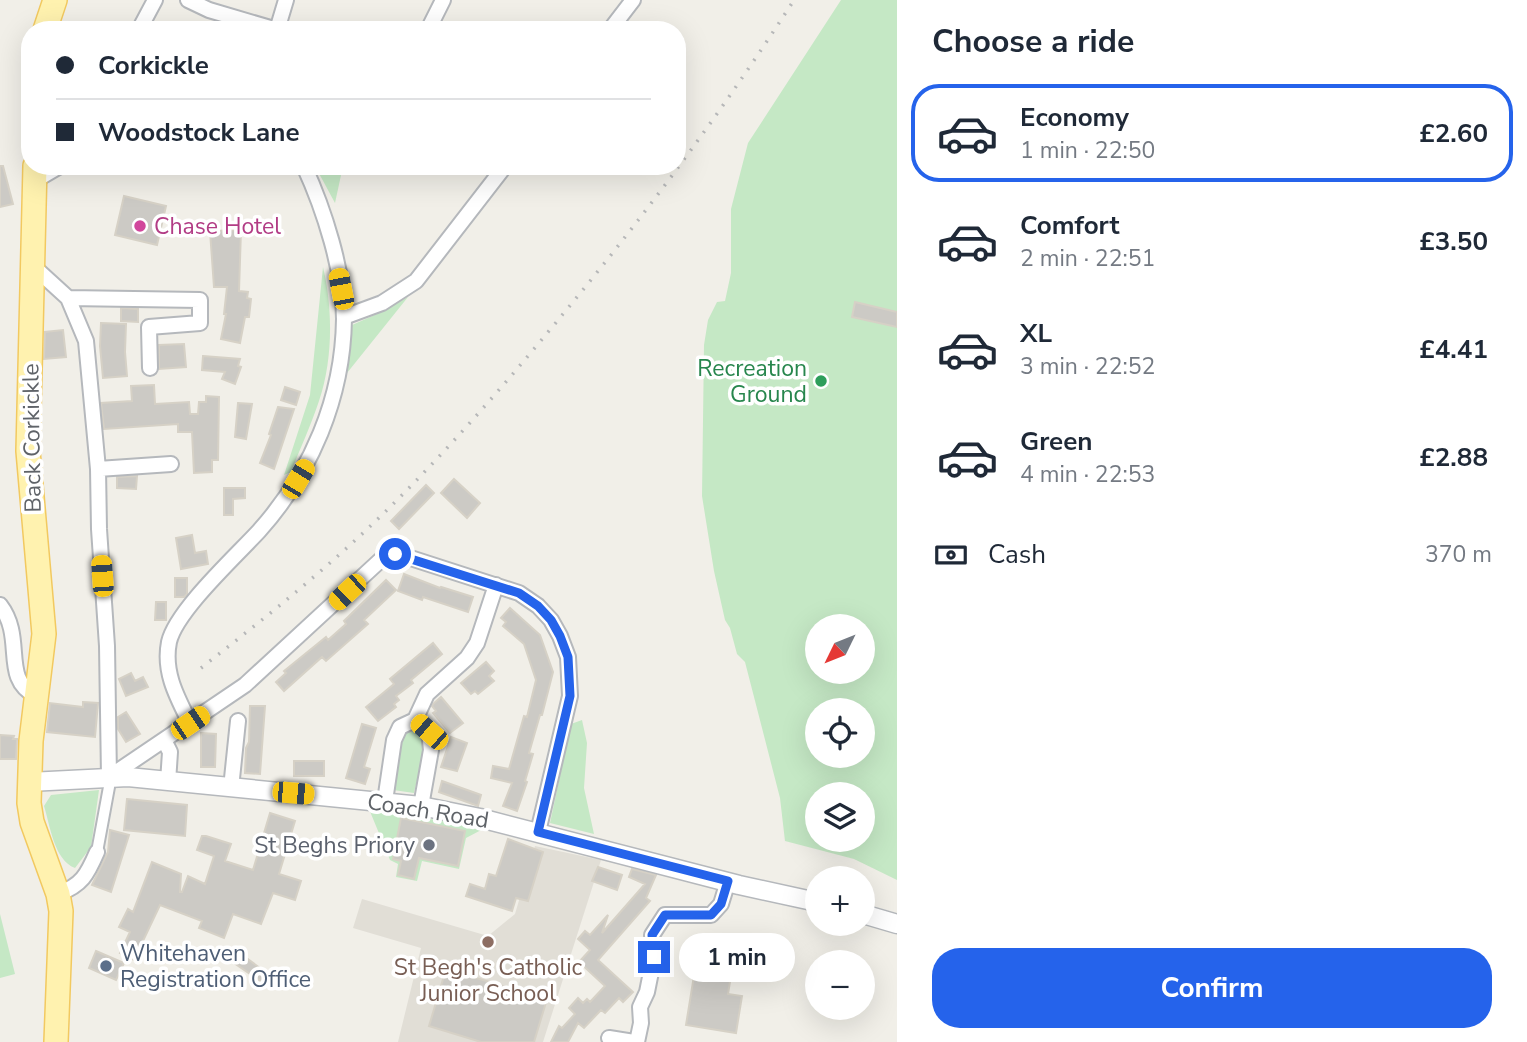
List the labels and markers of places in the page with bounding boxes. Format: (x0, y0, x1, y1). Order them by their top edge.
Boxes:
place label: Chase Hotel (154, 211, 281, 242)
marker: Chase Hotel (132, 218, 148, 234)
place label: Recreation Ground (697, 353, 807, 410)
marker: Recreation Ground (813, 373, 829, 389)
place label: St Beghs Priory (254, 830, 415, 861)
marker: St Beghs Priory (421, 837, 437, 853)
marker: St Begh's Catholic Junior School (480, 934, 496, 950)
place label: Whitehaven Registration Office (120, 938, 311, 995)
place label: St Begh's Catholic Junior School (394, 952, 583, 1009)
marker: Whitehaven Registration Office (98, 958, 114, 974)

